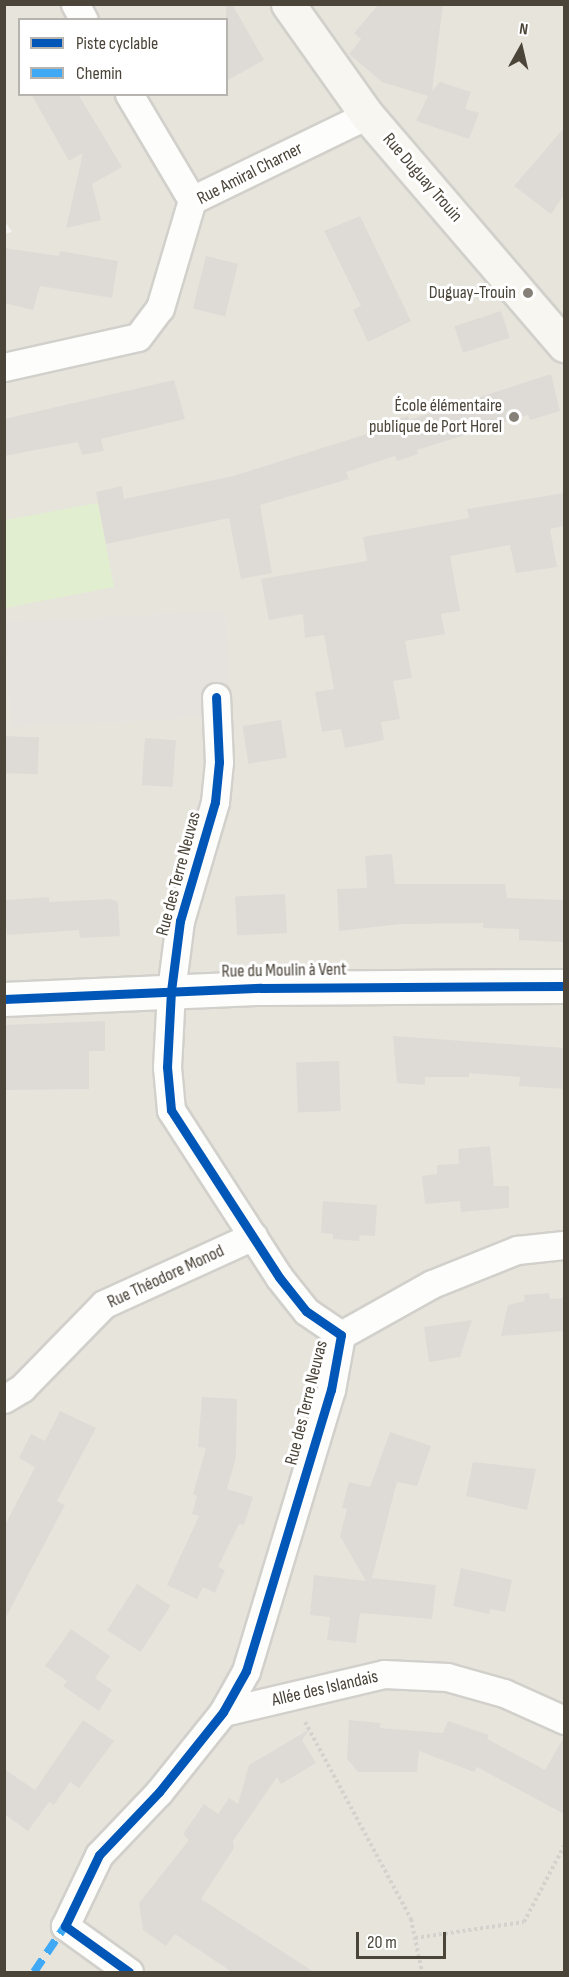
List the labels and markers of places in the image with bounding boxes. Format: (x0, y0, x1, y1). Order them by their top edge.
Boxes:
place label: Duguay-Trouin (429, 282, 516, 304)
marker: Duguay-Trouin (521, 286, 535, 300)
place label: École élémentaire publique de Port Horel (369, 396, 502, 438)
marker: École élémentaire publique de Port Horel (507, 410, 521, 424)

